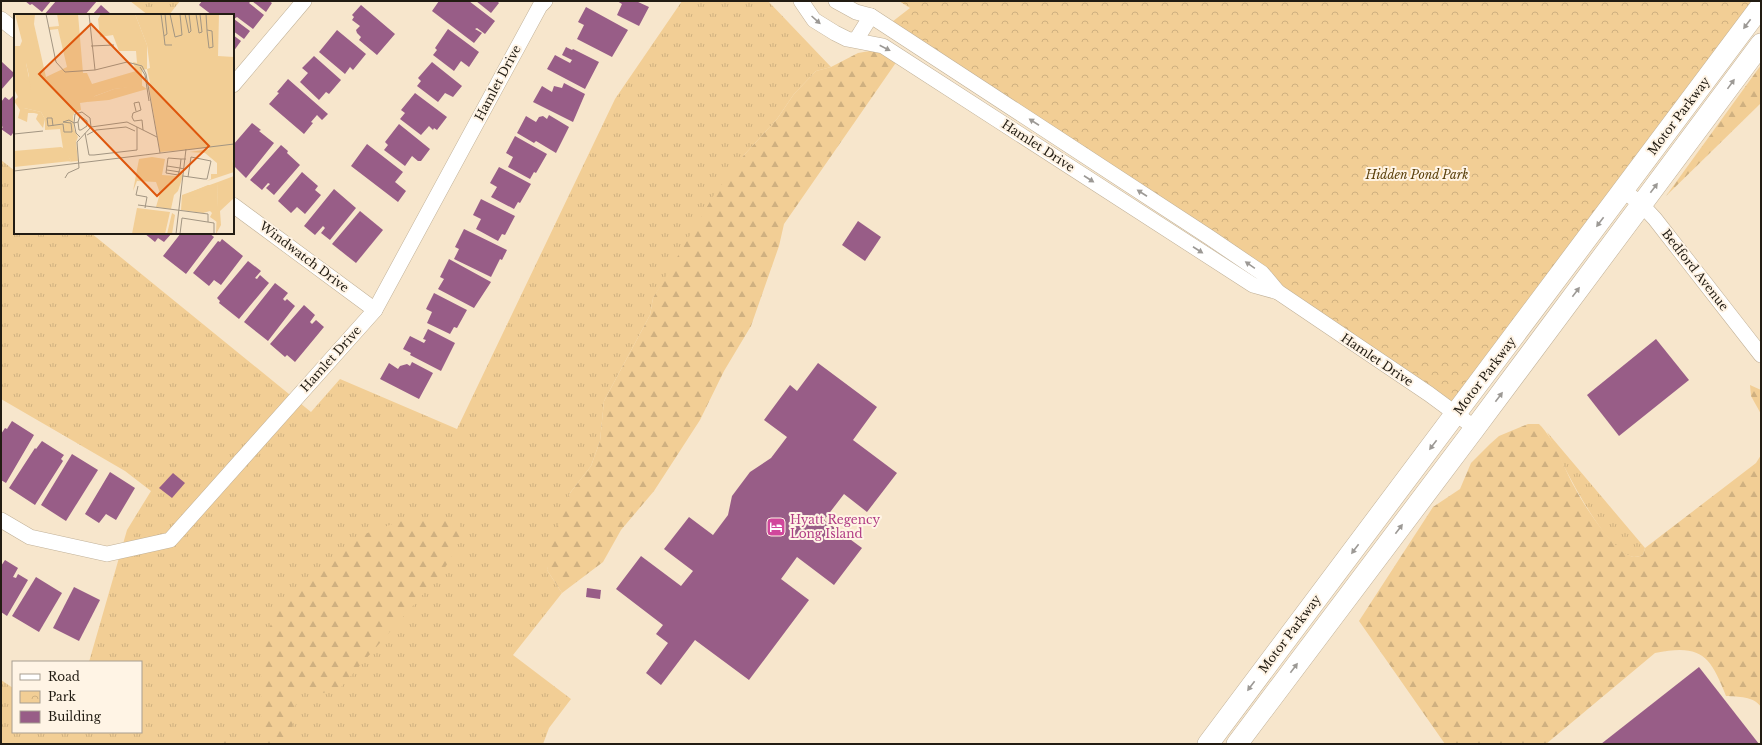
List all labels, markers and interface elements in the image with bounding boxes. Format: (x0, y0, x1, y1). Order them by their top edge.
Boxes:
inset map (14, 14, 234, 234)
one-way arrow (811, 15, 821, 24)
one-way arrow (1743, 19, 1751, 30)
street label: Hamlet Drive (471, 42, 524, 123)
one-way arrow (880, 45, 891, 51)
street label: Motor Parkway (1644, 73, 1713, 158)
one-way arrow (1727, 78, 1736, 89)
street label: Hamlet Drive (999, 117, 1078, 175)
one-way arrow (1028, 118, 1039, 126)
park label: Hidden Pond Park (1365, 167, 1468, 182)
one-way arrow (1084, 175, 1094, 183)
one-way arrow (1650, 183, 1659, 194)
one-way arrow (1137, 189, 1147, 197)
one-way arrow (1596, 216, 1604, 227)
street label: Windwatch Drive (256, 217, 352, 295)
street label: Bedford Avenue (1659, 226, 1732, 313)
one-way arrow (1192, 246, 1204, 253)
one-way arrow (1245, 261, 1256, 269)
one-way arrow (1572, 287, 1580, 298)
street label: Hamlet Drive (297, 322, 364, 395)
street label: Hamlet Drive (1338, 330, 1416, 389)
street label: Motor Parkway (1450, 333, 1519, 418)
one-way arrow (1495, 391, 1503, 402)
one-way arrow (1429, 439, 1437, 450)
place label: Hyatt Regency Long Island (790, 512, 880, 541)
hotel icon: Hyatt Regency Long Island (765, 516, 787, 538)
one-way arrow (1394, 524, 1403, 535)
one-way arrow (1351, 543, 1359, 554)
street label: Motor Parkway (1255, 591, 1324, 676)
legend (12, 661, 142, 733)
one-way arrow (1290, 663, 1298, 674)
text: Road (48, 669, 80, 684)
one-way arrow (1248, 681, 1256, 691)
text: Park (48, 689, 76, 704)
text: Building (48, 709, 102, 724)

